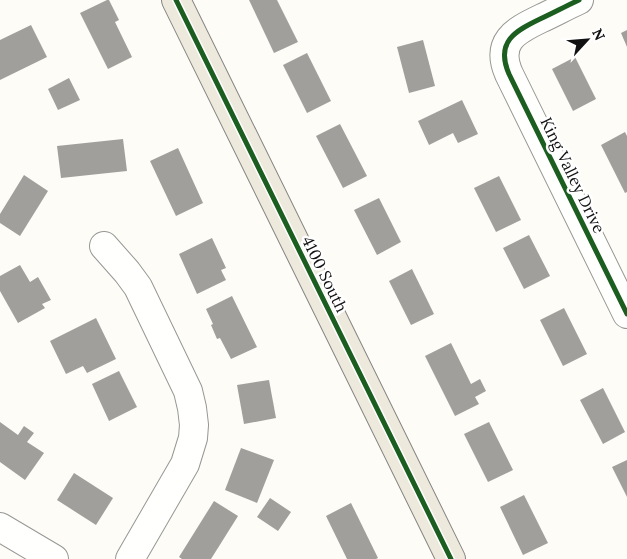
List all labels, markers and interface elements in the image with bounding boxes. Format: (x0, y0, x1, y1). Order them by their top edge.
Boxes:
north arrow (562, 15, 612, 65)
text: N (588, 25, 609, 43)
street label: King Valley Drive (536, 114, 610, 237)
street label: 4100 South (298, 233, 352, 316)

